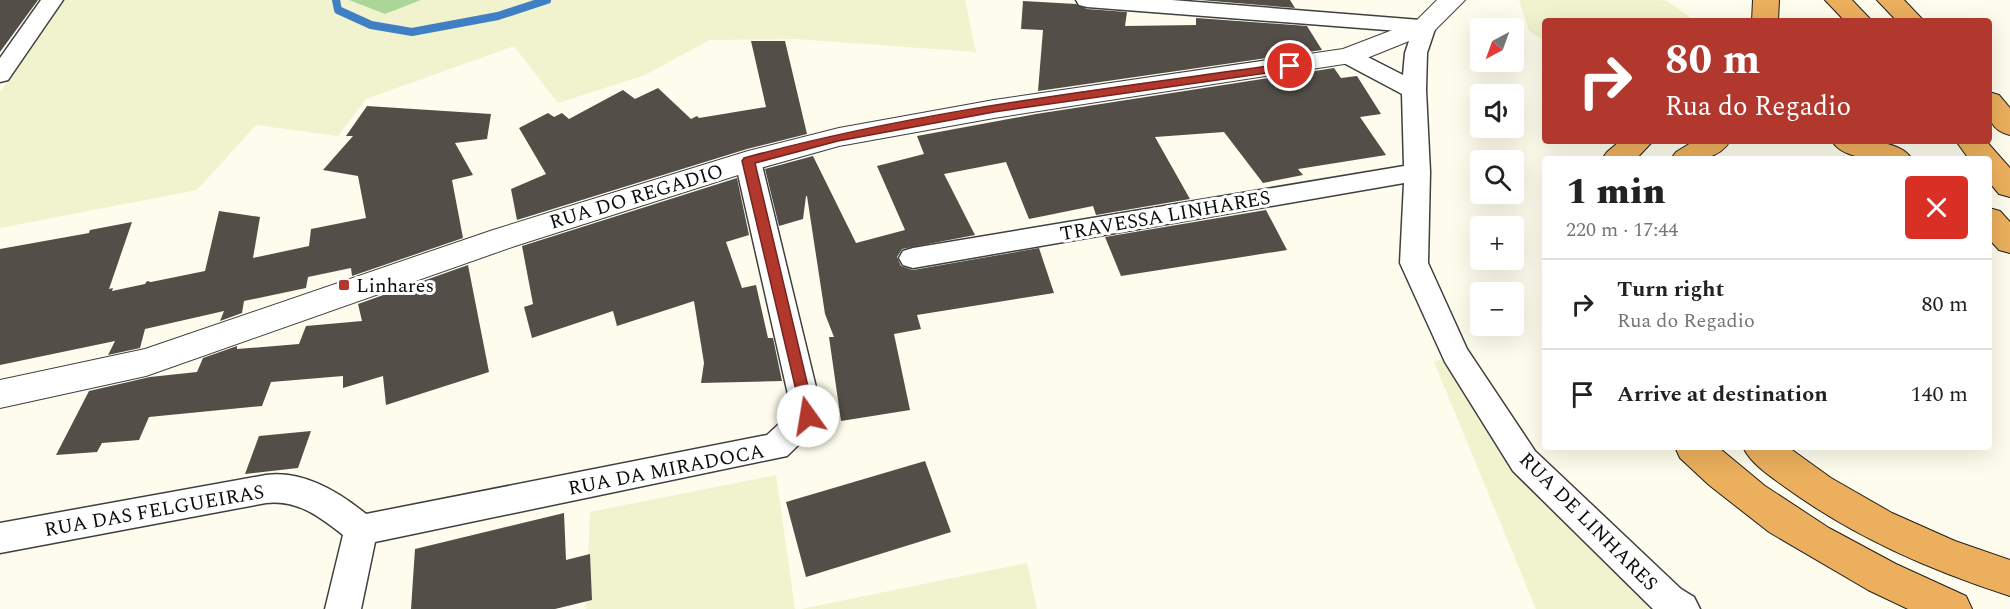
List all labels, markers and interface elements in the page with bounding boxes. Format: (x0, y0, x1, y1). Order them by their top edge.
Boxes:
north arrow (1470, 18, 1524, 72)
map controls (1470, 18, 1524, 336)
text: 80 m (1665, 29, 1760, 92)
pin (1264, 40, 1315, 91)
icon: right (1566, 42, 1644, 120)
icon: arrive (1273, 49, 1306, 82)
button: sound (1470, 84, 1524, 138)
text: Rua do Regadio (1665, 86, 1851, 128)
button: search (1470, 150, 1524, 204)
street label: RUA DO REGADIO (546, 156, 727, 238)
text: 1 min (1566, 165, 1666, 220)
button: close (1905, 176, 1968, 239)
street label: TRAVESSA LINHARES (1058, 183, 1273, 249)
text: 220 m · 17:44 (1566, 215, 1678, 245)
button: + (1470, 216, 1524, 270)
place label: Linhares (356, 271, 434, 301)
text: Turn right (1617, 273, 1724, 306)
marker: Linhares (337, 278, 351, 292)
button: − (1470, 282, 1524, 336)
icon: right (1566, 288, 1599, 321)
text: 80 m (1922, 288, 1968, 321)
text: Rua do Regadio (1617, 306, 1755, 336)
icon: arrive (1566, 378, 1599, 411)
text: Arrive at destination (1617, 378, 1828, 411)
text: 140 m (1911, 378, 1968, 411)
position arrow (776, 384, 840, 448)
street label: RUA DA MIRADOCA (565, 436, 767, 504)
street label: RUA DE LINHARES (1512, 445, 1665, 598)
street label: RUA DAS FELGUEIRAS (42, 477, 266, 545)

